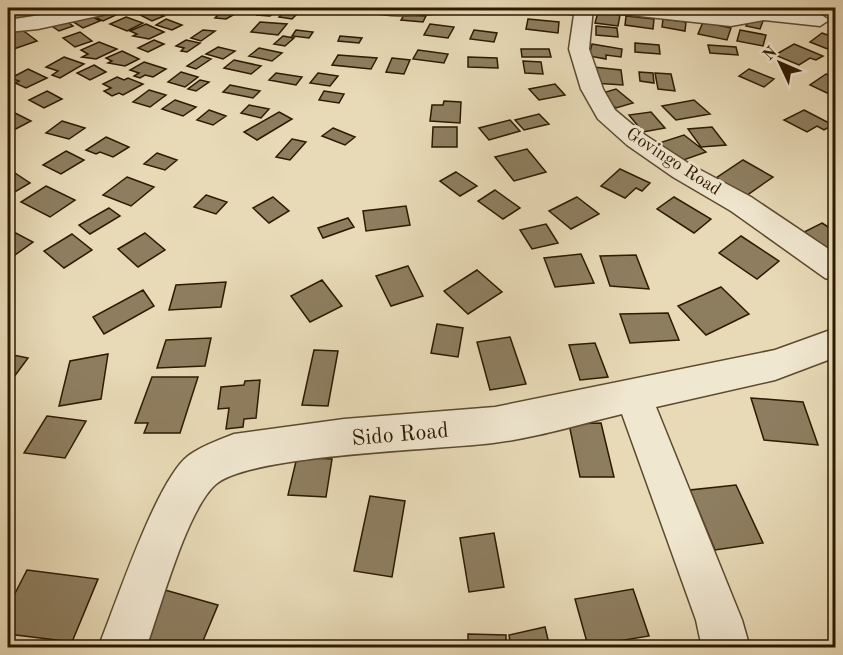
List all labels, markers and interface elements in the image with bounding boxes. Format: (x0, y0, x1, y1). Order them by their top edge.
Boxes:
north arrow (750, 33, 810, 93)
text: N (761, 43, 781, 64)
street label: Govingo Road (623, 125, 724, 199)
street label: Sido Road (351, 420, 450, 450)

